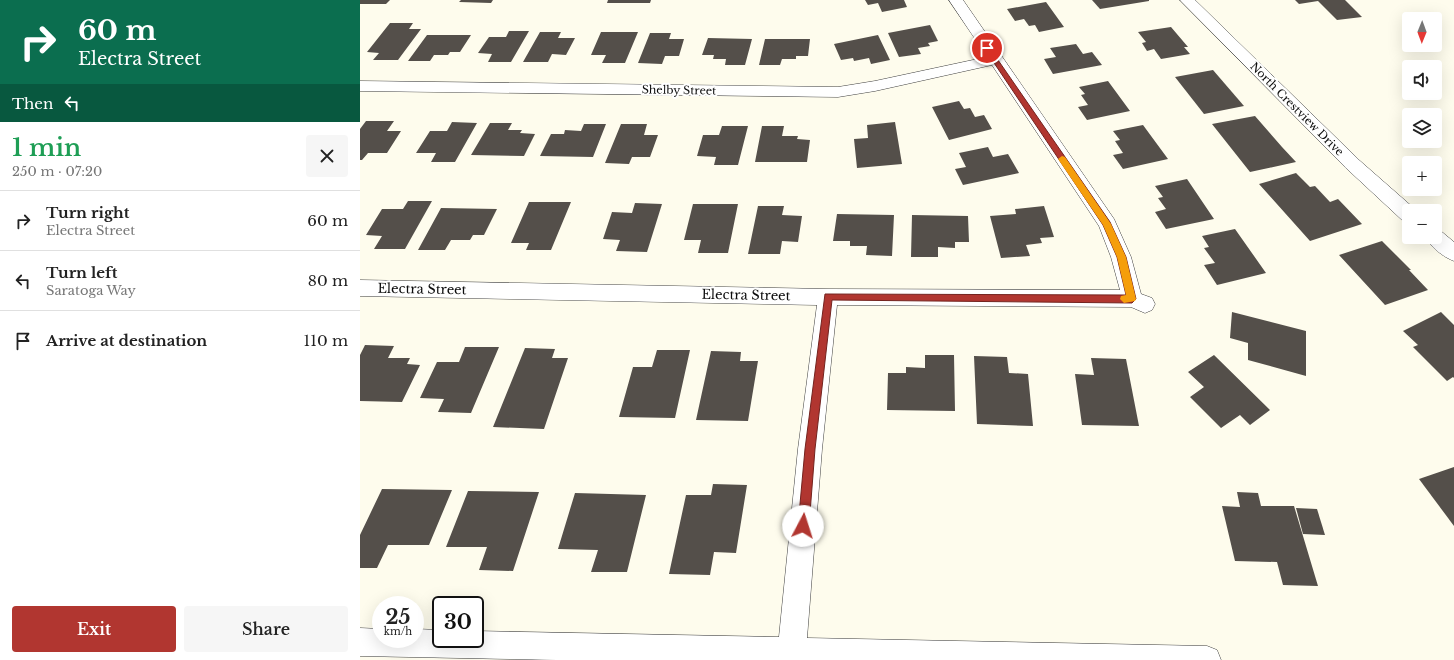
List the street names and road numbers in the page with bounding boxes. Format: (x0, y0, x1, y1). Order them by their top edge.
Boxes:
street label: North Crestview Drive (1247, 59, 1347, 159)
street label: Shelby Street (642, 82, 717, 98)
street label: Electra Street (377, 280, 467, 298)
street label: Electra Street (701, 286, 791, 304)

